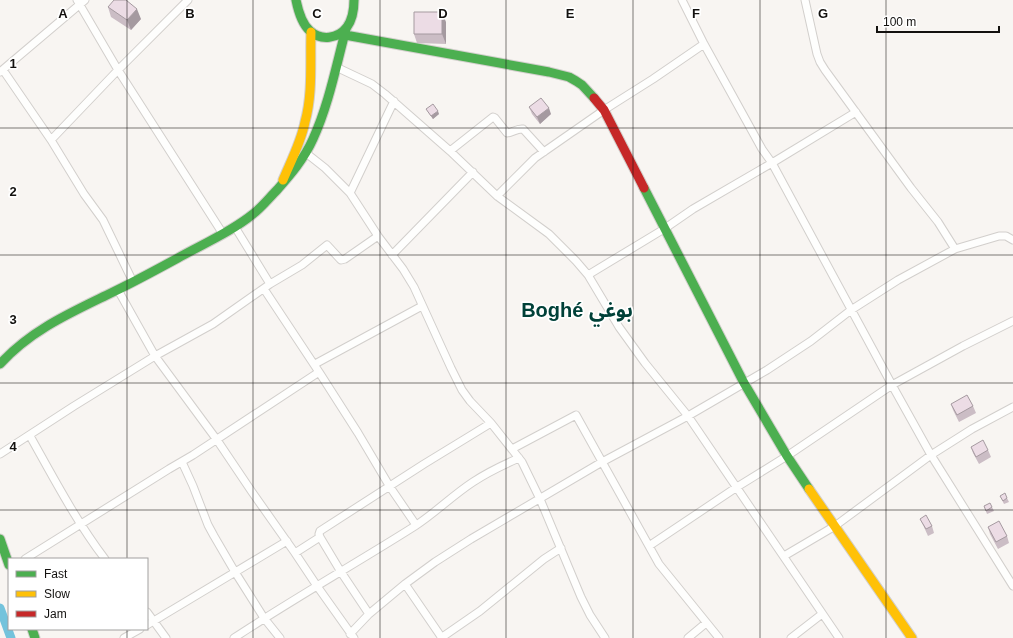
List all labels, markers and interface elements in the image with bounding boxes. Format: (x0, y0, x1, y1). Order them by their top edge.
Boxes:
text: A (58, 6, 68, 21)
text: B (185, 6, 195, 21)
text: C (312, 6, 322, 21)
text: D (438, 6, 448, 21)
text: E (566, 6, 575, 21)
text: F (692, 6, 700, 21)
text: G (818, 6, 828, 21)
scale bar (877, 8, 999, 34)
text: 100 m (883, 15, 916, 29)
text: 1 (9, 56, 17, 71)
text: 2 (9, 184, 17, 199)
district label: Boghé بوغي (521, 299, 633, 327)
text: 3 (9, 312, 17, 327)
text: 4 (9, 439, 17, 454)
legend (8, 558, 148, 630)
text: Fast (44, 567, 68, 581)
text: Slow (44, 587, 70, 601)
text: Jam (44, 607, 67, 621)

